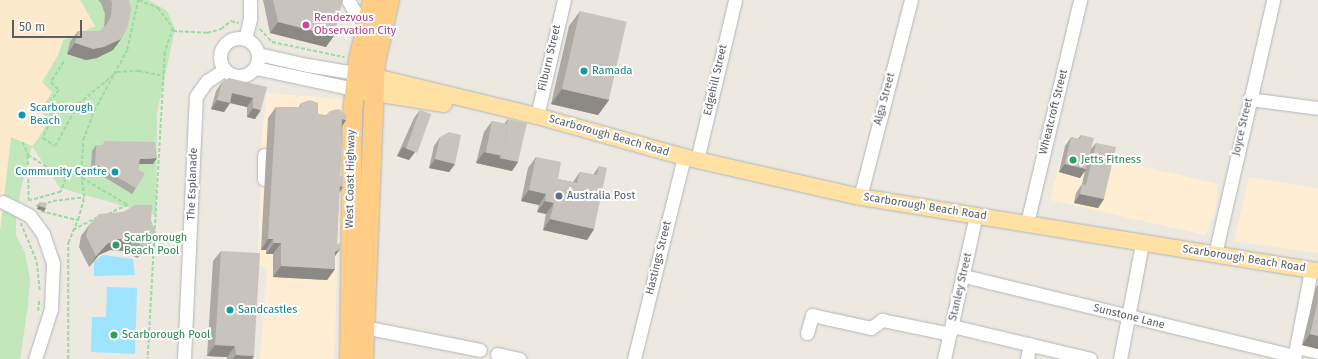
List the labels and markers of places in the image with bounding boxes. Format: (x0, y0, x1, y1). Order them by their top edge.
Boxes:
place label: Rendezvous Observation City (314, 12, 396, 38)
marker: Rendezvous Observation City (301, 20, 311, 30)
place label: Ramada (592, 64, 633, 78)
marker: Ramada (579, 66, 589, 76)
place label: Scarborough Beach (30, 102, 93, 128)
marker: Scarborough Beach (17, 110, 27, 120)
place label: Jetts Fitness (1081, 153, 1141, 167)
marker: Jetts Fitness (1068, 155, 1078, 165)
place label: Community Centre (15, 165, 107, 179)
marker: Community Centre (110, 167, 120, 177)
place label: Australia Post (567, 189, 635, 203)
marker: Australia Post (554, 191, 564, 201)
place label: Scarborough Beach Pool (124, 232, 187, 258)
marker: Scarborough Beach Pool (111, 240, 121, 250)
place label: Sandcastles (238, 303, 297, 317)
marker: Sandcastles (225, 305, 235, 315)
place label: Scarborough Pool (122, 328, 210, 342)
marker: Scarborough Pool (109, 330, 119, 340)

